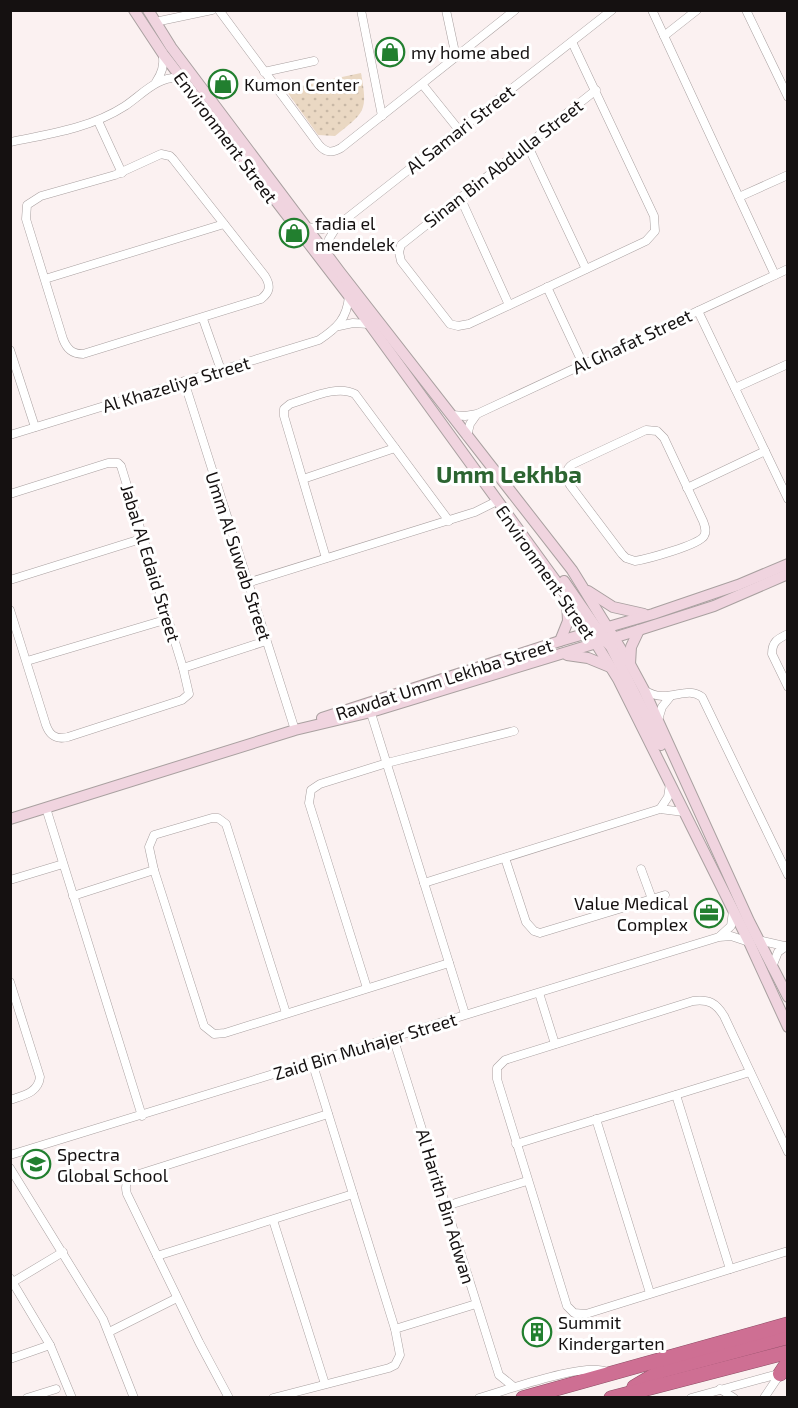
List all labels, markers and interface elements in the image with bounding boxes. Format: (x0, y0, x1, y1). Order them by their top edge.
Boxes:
shop icon: my home abed (374, 36, 406, 68)
place label: my home abed (411, 41, 530, 63)
street label: Environment Street (169, 67, 283, 207)
shop icon: Kumon Center (207, 68, 239, 100)
place label: Kumon Center (244, 73, 359, 95)
street label: Al Samari Street (401, 80, 519, 178)
street label: Sinan Bin Abdulla Street (419, 94, 587, 232)
place label: fadia el mendelek (315, 212, 395, 255)
shop icon: fadia el mendelek (278, 217, 310, 249)
street label: Al Ghafat Street (569, 304, 695, 378)
street label: Al Khazeliya Street (100, 351, 253, 417)
district label: Umm Lekhba (436, 459, 582, 488)
street label: Umm Al Suwab Street (201, 469, 277, 643)
street label: Jabal Al Edaid Street (117, 481, 186, 645)
street label: Environment Street (491, 501, 601, 644)
street label: Rawdat Umm Lekhba Street (333, 633, 556, 725)
place label: Value Medical Complex (574, 892, 689, 935)
office icon: Value Medical Complex (693, 897, 725, 929)
street label: Zaid Bin Muhajer Street (271, 1008, 459, 1084)
street label: Al Harith Bin Adwan (412, 1126, 480, 1286)
place label: Spectra Global School (57, 1143, 169, 1186)
school or university icon: Spectra Global School (20, 1148, 52, 1180)
place label: Summit Kindergarten (558, 1311, 665, 1354)
building icon: Summit Kindergarten (521, 1316, 553, 1348)

